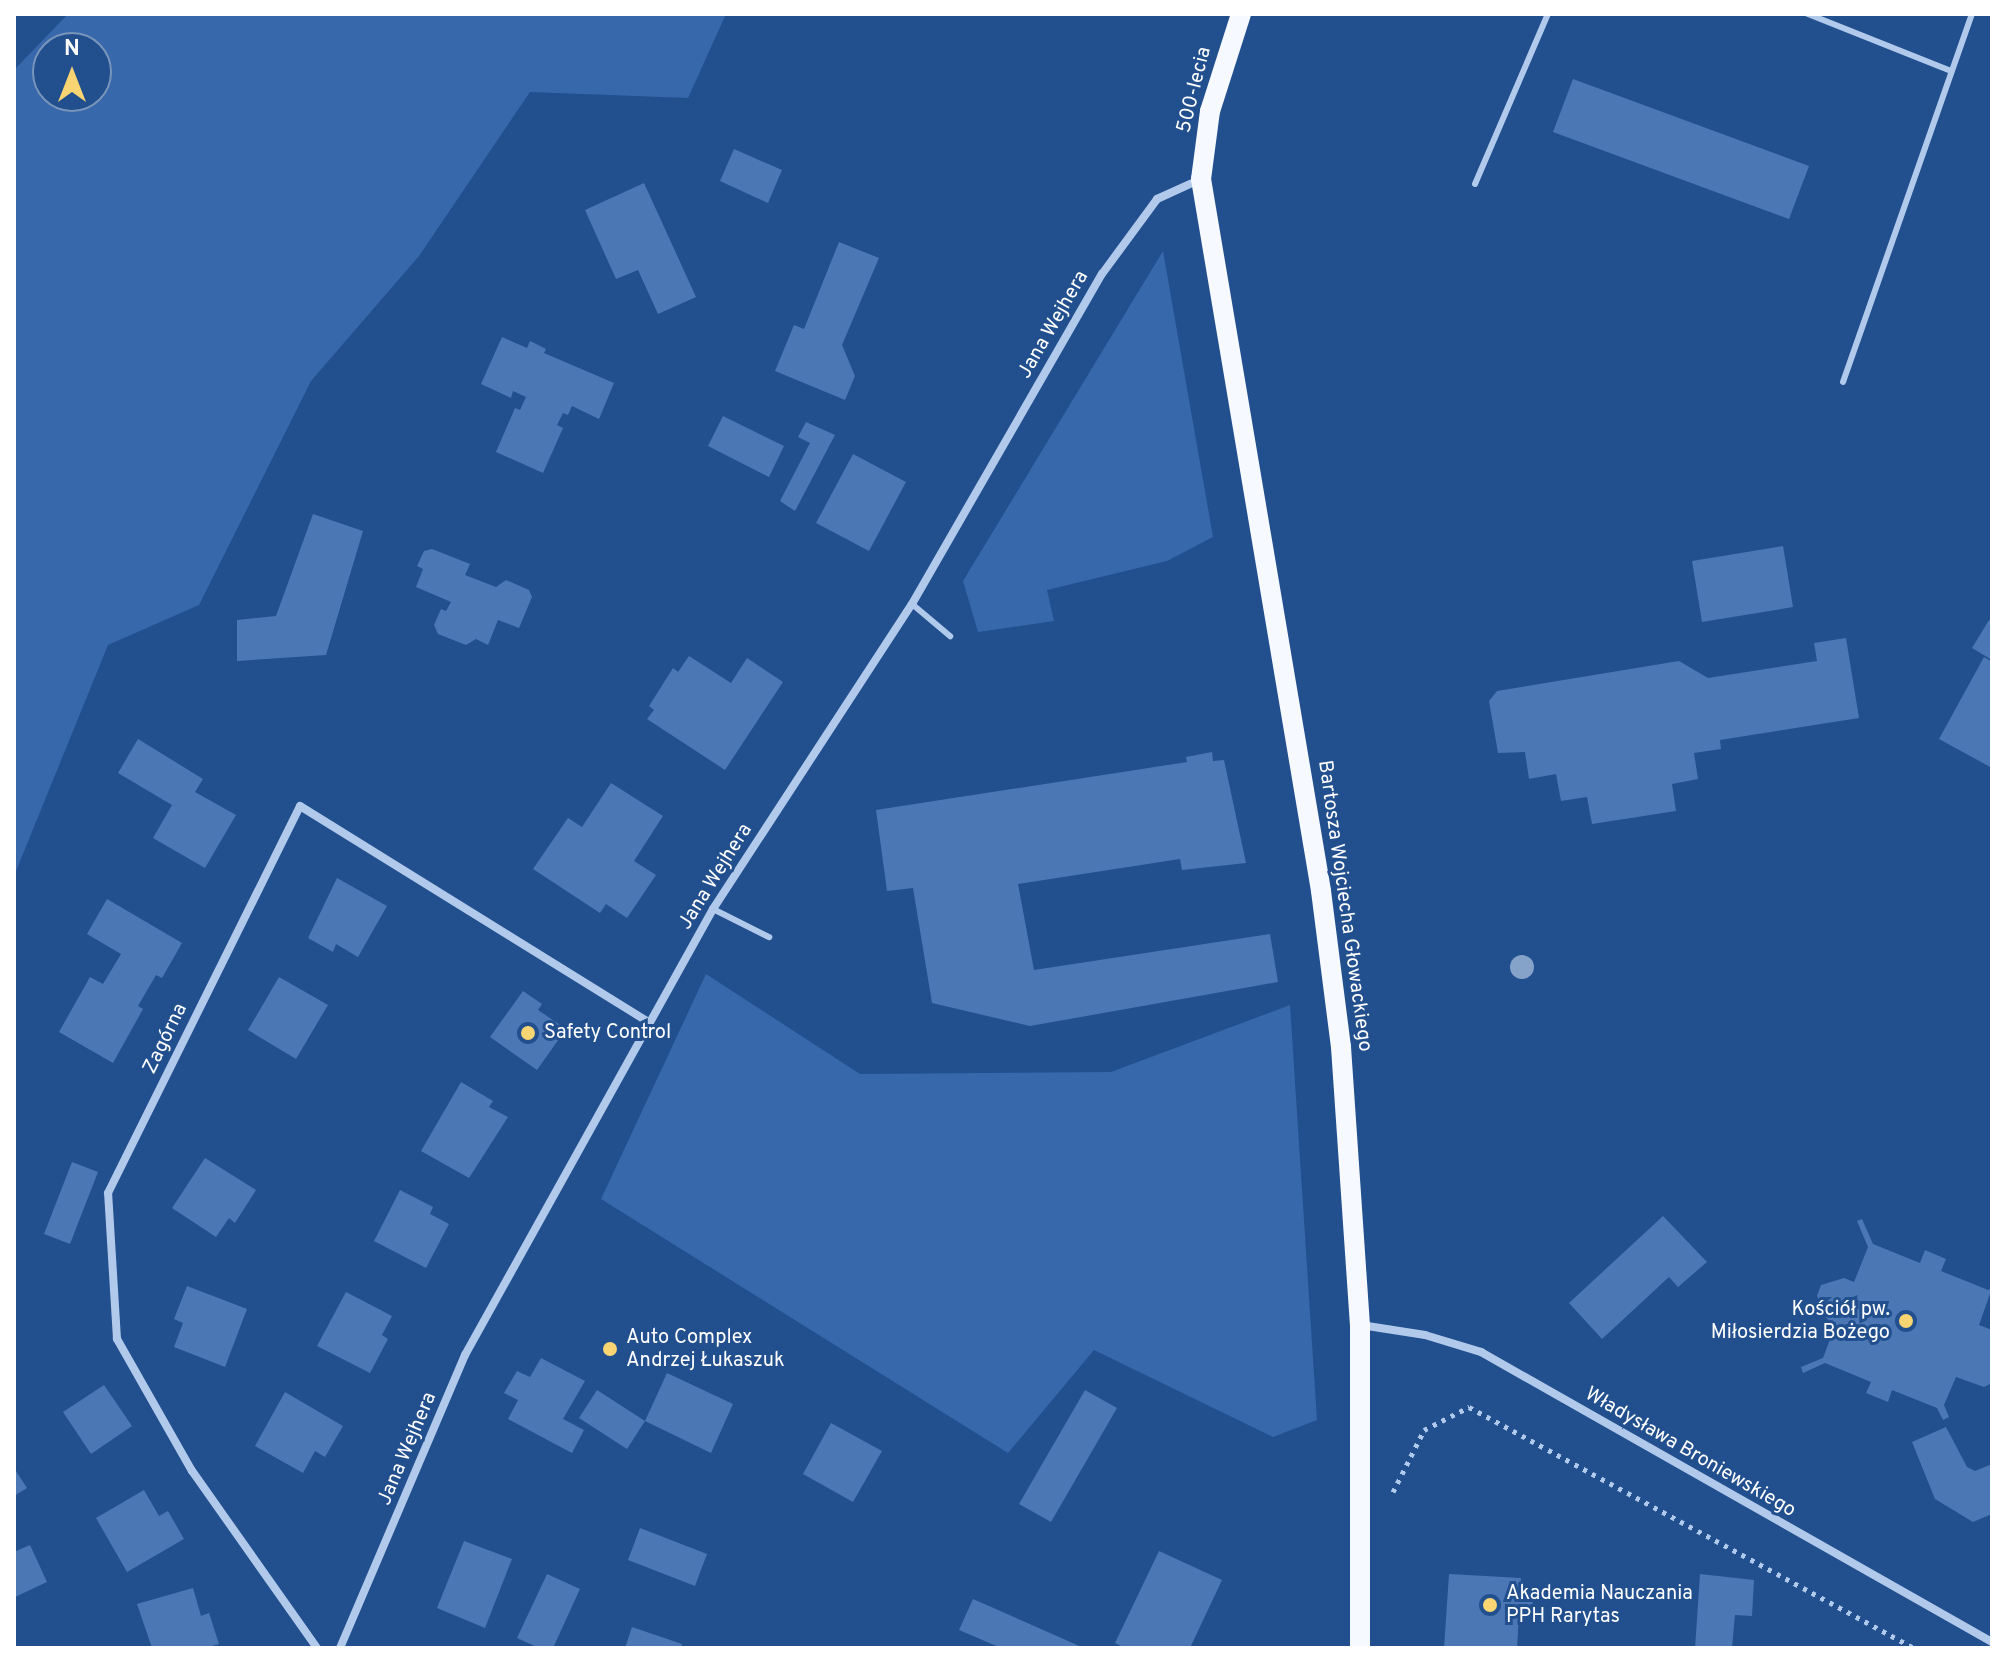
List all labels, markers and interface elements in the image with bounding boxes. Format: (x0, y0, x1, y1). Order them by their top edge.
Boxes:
north arrow (32, 32, 112, 112)
text: N (64, 36, 80, 63)
street label: 500-lecia (1173, 44, 1217, 136)
street label: Jana Wejhera (1013, 267, 1095, 383)
street label: Bartosza Wojciecha Głowackiego (1312, 759, 1376, 1053)
street label: Jana Wejhera (674, 819, 758, 935)
street label: Zagórna (139, 1000, 193, 1078)
place label: Safety Control (544, 1021, 671, 1045)
marker: Safety Control (519, 1024, 537, 1042)
place label: Kościół pw. Miłosierdzia Bożego (1711, 1298, 1890, 1345)
marker: Kościół pw. Miłosierdzia Bożego (1897, 1312, 1915, 1330)
place label: Auto Complex Andrzej Łukaszuk (626, 1326, 785, 1373)
marker: Auto Complex Andrzej Łukaszuk (601, 1340, 619, 1358)
street label: Władysława Broniewskiego (1580, 1383, 1800, 1523)
street label: Jana Wejhera (373, 1389, 443, 1509)
place label: Akademia Nauczania PPH Rarytas (1506, 1582, 1693, 1629)
marker: Akademia Nauczania PPH Rarytas (1481, 1596, 1499, 1614)

